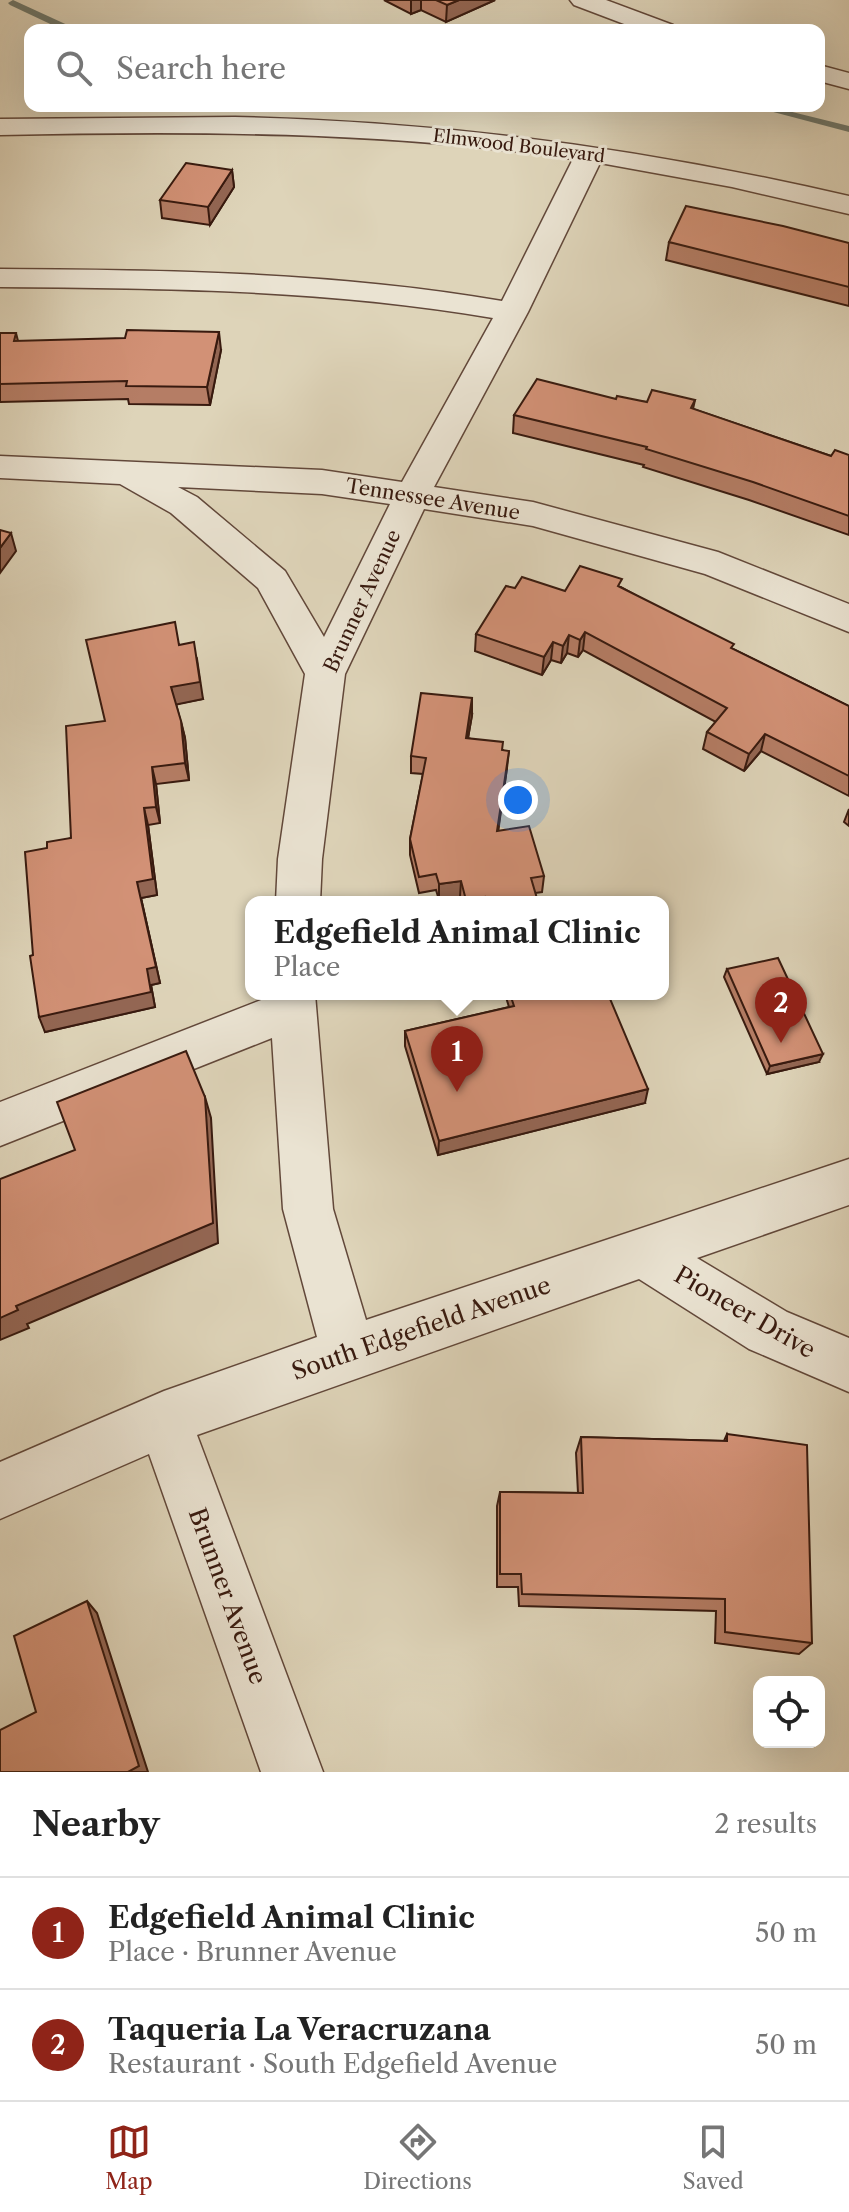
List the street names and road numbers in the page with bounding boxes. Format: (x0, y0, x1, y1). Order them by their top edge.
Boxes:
street label: Elmwood Boulevard (432, 125, 606, 167)
street label: Tennessee Avenue (344, 473, 522, 525)
street label: Brunner Avenue (318, 526, 406, 676)
street label: Pioneer Drive (669, 1260, 821, 1364)
street label: South Edgefield Avenue (288, 1270, 554, 1386)
street label: Brunner Avenue (183, 1504, 273, 1688)

